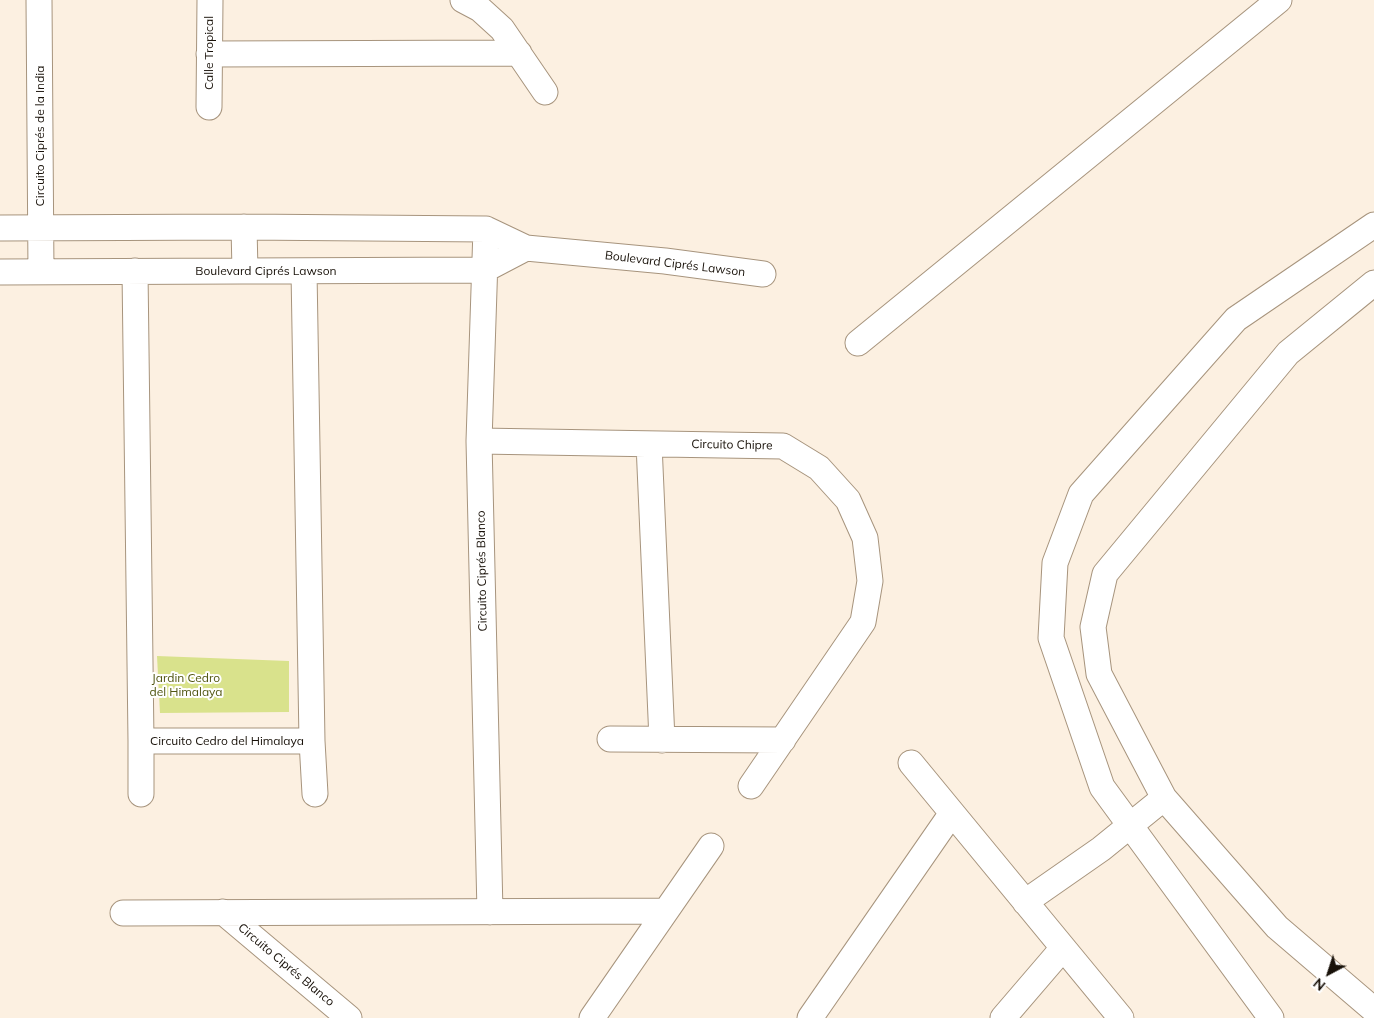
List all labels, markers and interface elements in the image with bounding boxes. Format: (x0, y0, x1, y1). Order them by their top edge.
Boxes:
street label: Calle Tropical (202, 16, 216, 90)
street label: Circuito Ciprés de la India (33, 66, 47, 206)
street label: Boulevard Ciprés Lawson (604, 248, 746, 280)
street label: Boulevard Ciprés Lawson (195, 264, 337, 278)
street label: Circuito Chipre (691, 437, 773, 453)
street label: Circuito Ciprés Blanco (474, 510, 490, 632)
park label: Jardin Cedro del Himalaya (150, 671, 222, 699)
street label: Circuito Cedro del Himalaya (150, 734, 304, 748)
street label: Circuito Ciprés Blanco (235, 921, 337, 1009)
north arrow (1304, 948, 1354, 998)
text: N (1310, 974, 1329, 995)

